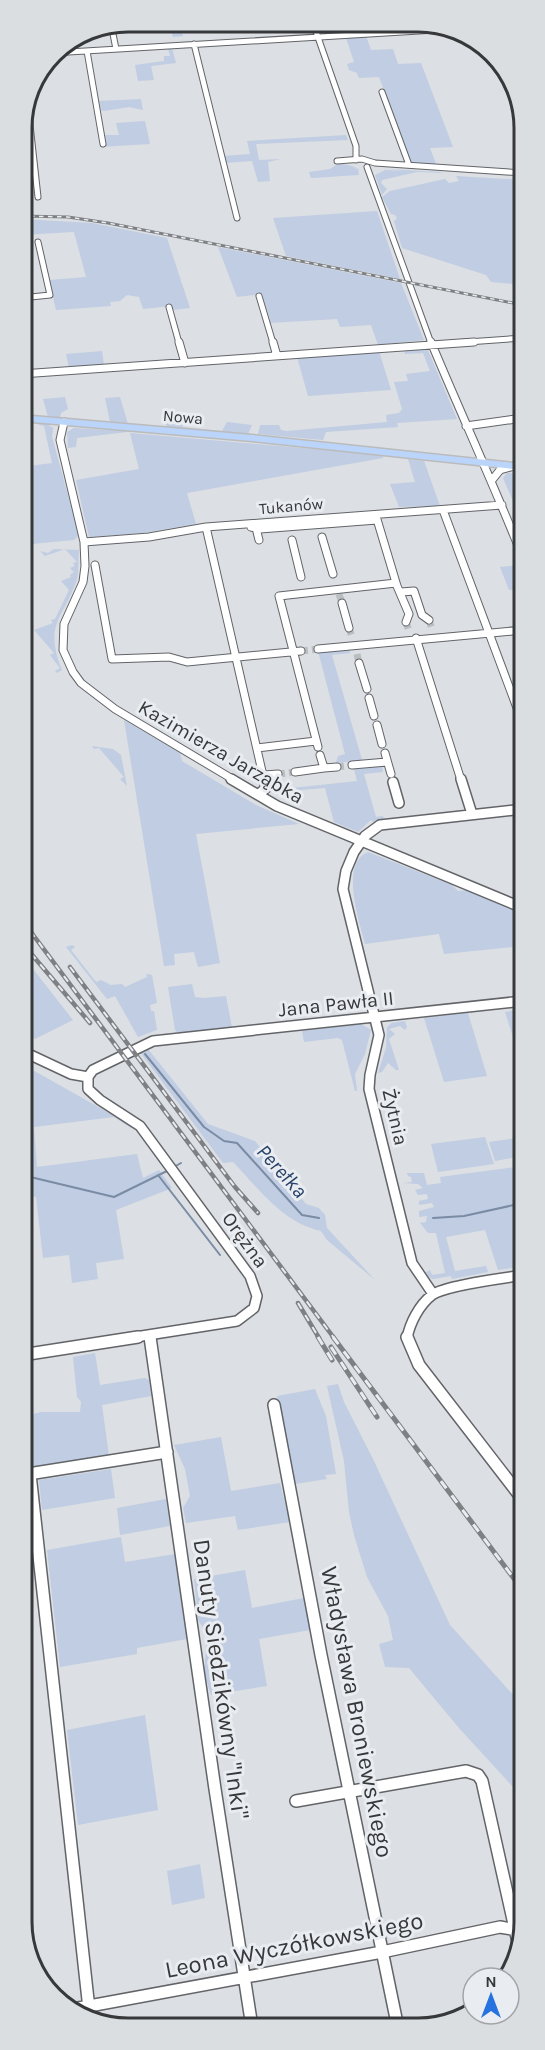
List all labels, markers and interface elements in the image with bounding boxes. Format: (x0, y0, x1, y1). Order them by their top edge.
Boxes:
street label: Nowa (162, 406, 204, 428)
street label: Tukanów (258, 494, 324, 518)
street label: Kazimierza Jarząbka (134, 695, 308, 809)
street label: Jana Pawła II (277, 986, 395, 1022)
street label: Żytnia (377, 1086, 413, 1148)
water label: Perełka (252, 1139, 312, 1203)
street label: Orężna (217, 1208, 273, 1272)
street label: Danuty Siedzikówny "Inki" (187, 1537, 255, 1821)
street label: Władysława Broniewskiego (315, 1564, 399, 1860)
street label: Leona Wyczółkowskiego (162, 1906, 426, 1984)
north arrow (461, 1966, 521, 2026)
text: N (485, 1972, 497, 1991)

